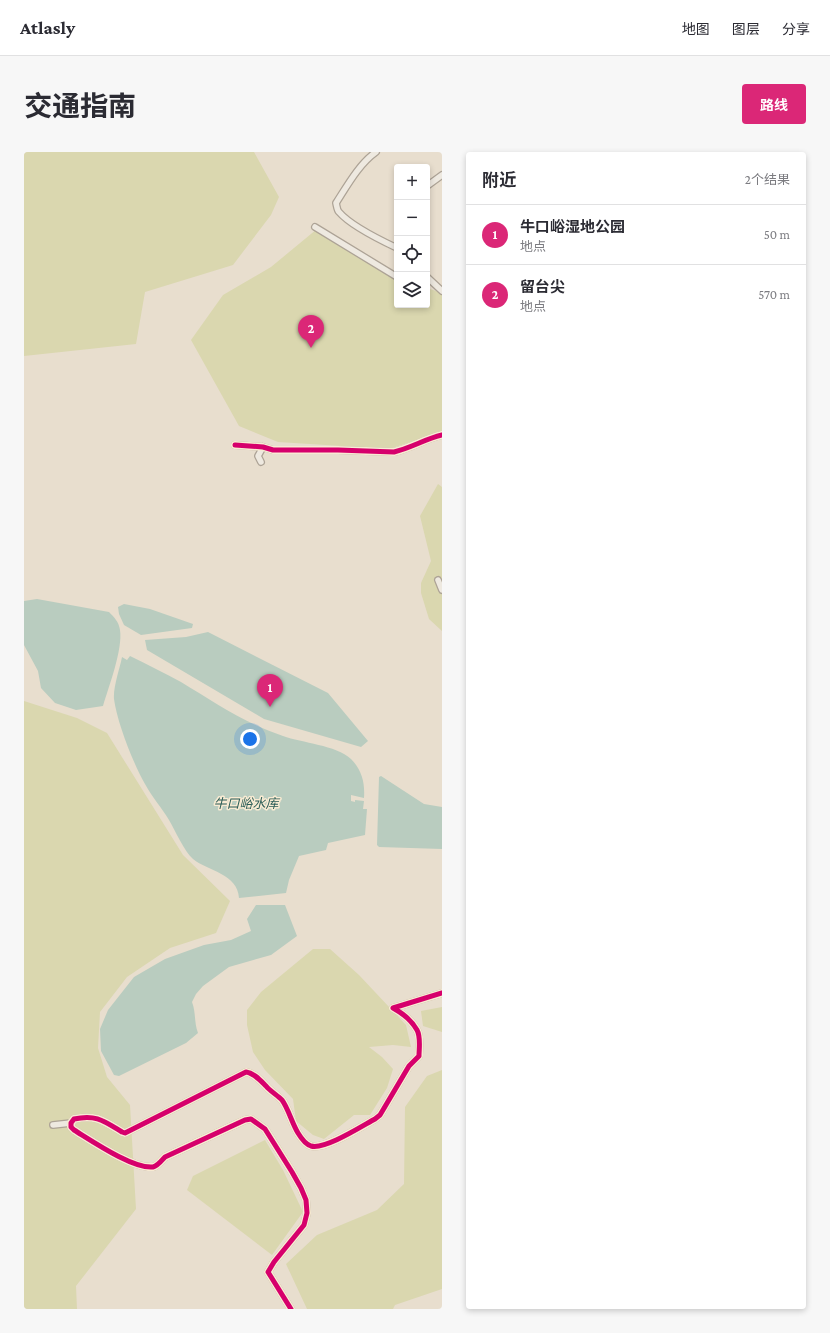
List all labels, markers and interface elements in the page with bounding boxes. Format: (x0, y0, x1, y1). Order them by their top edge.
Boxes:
text: Atlasly (20, 17, 75, 38)
text: 地图 (682, 21, 710, 37)
text: 图层 (732, 21, 760, 37)
text: 分享 (782, 21, 810, 37)
button: 路线 (742, 84, 806, 124)
text: 交通指南 (24, 91, 136, 122)
map controls (394, 164, 430, 308)
button: + (394, 164, 430, 200)
text: 附近 (482, 171, 516, 190)
text: 2个结果 (745, 172, 790, 187)
button: − (394, 200, 430, 236)
text: 牛口峪湿地公园 (520, 219, 625, 235)
text: 1 (493, 227, 497, 242)
text: 50 m (764, 227, 790, 242)
button: locate (394, 236, 430, 272)
text: 地点 (520, 239, 546, 254)
button: layers (394, 272, 430, 308)
text: 留台尖 (520, 279, 565, 295)
text: 2 (492, 287, 498, 302)
text: 570 m (758, 287, 790, 302)
text: 地点 (520, 299, 546, 314)
pin: 2 (298, 315, 324, 348)
pin: 1 (257, 674, 283, 707)
your location (240, 729, 260, 749)
water label: 牛口峪水库 (213, 796, 280, 811)

